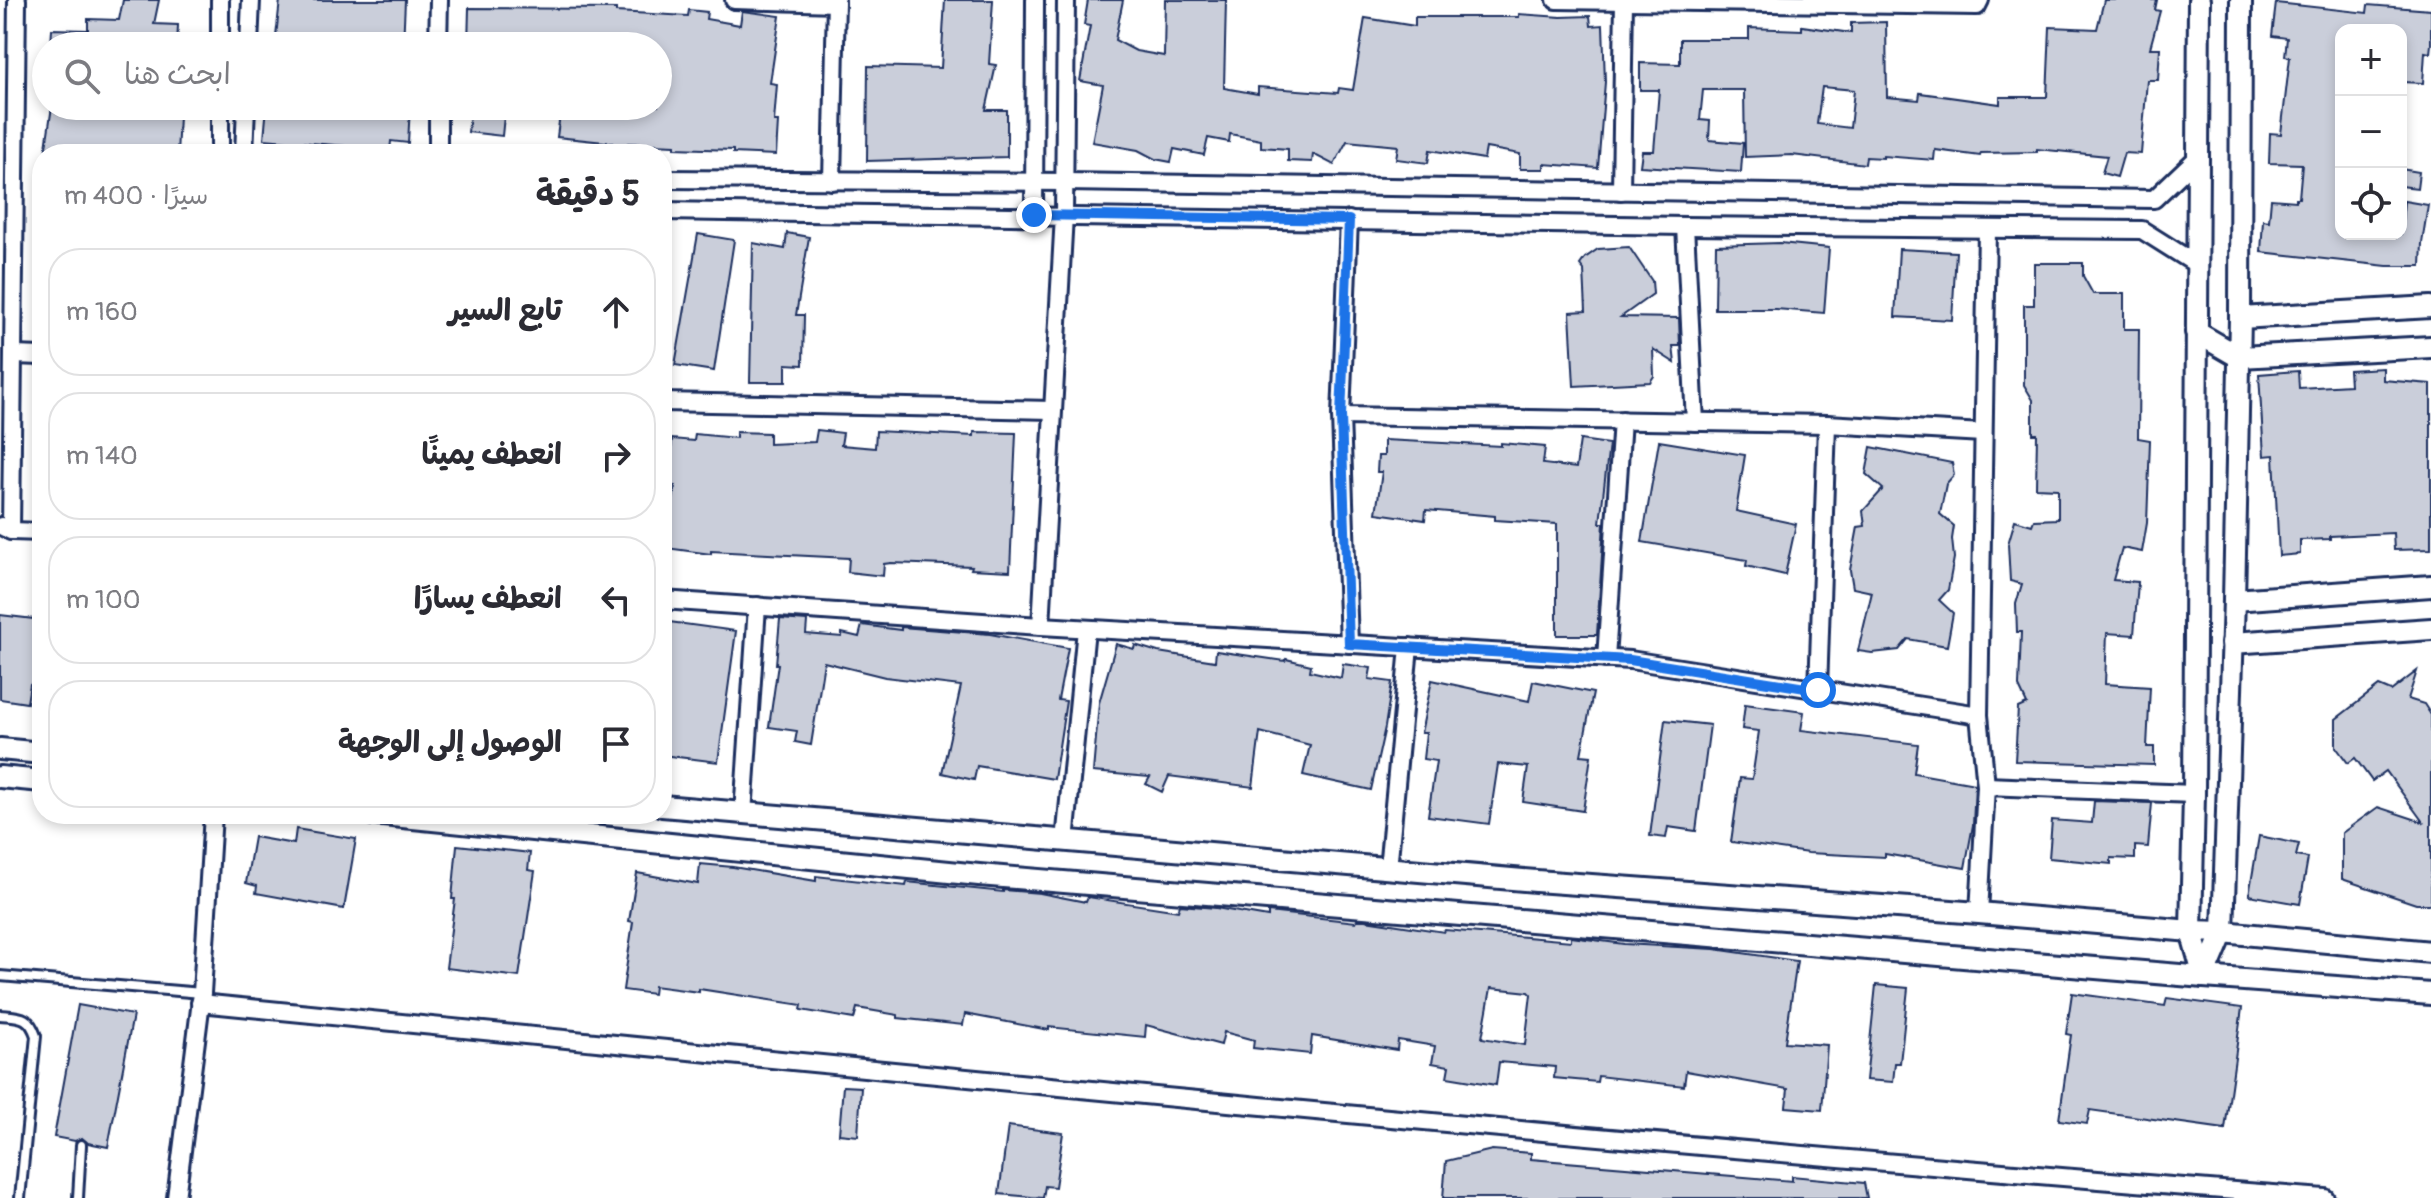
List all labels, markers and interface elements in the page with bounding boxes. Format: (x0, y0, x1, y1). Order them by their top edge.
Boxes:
map controls (2335, 24, 2407, 240)
button: + (2335, 24, 2407, 96)
search box (32, 32, 672, 120)
icon: search (60, 54, 104, 98)
text: ابحث هنا (124, 56, 231, 93)
button: − (2335, 96, 2407, 168)
button: locate (2335, 168, 2407, 240)
text: 5 دقيقة (536, 173, 640, 216)
text: سيرًا · 400 m (64, 180, 208, 212)
route end (1016, 197, 1052, 233)
icon: ahead (594, 290, 638, 334)
text: تابع السير (449, 292, 562, 329)
text: 160 m (66, 296, 138, 328)
icon: right (594, 434, 638, 478)
text: انعطف يمينًا (422, 436, 562, 473)
text: 140 m (66, 440, 138, 472)
icon: left (594, 578, 638, 622)
text: انعطف يسارًا (414, 580, 562, 617)
text: 100 m (66, 584, 140, 616)
route start (1800, 672, 1836, 708)
icon: arrive (594, 722, 638, 766)
text: الوصول إلى الوجهة (338, 724, 562, 761)

